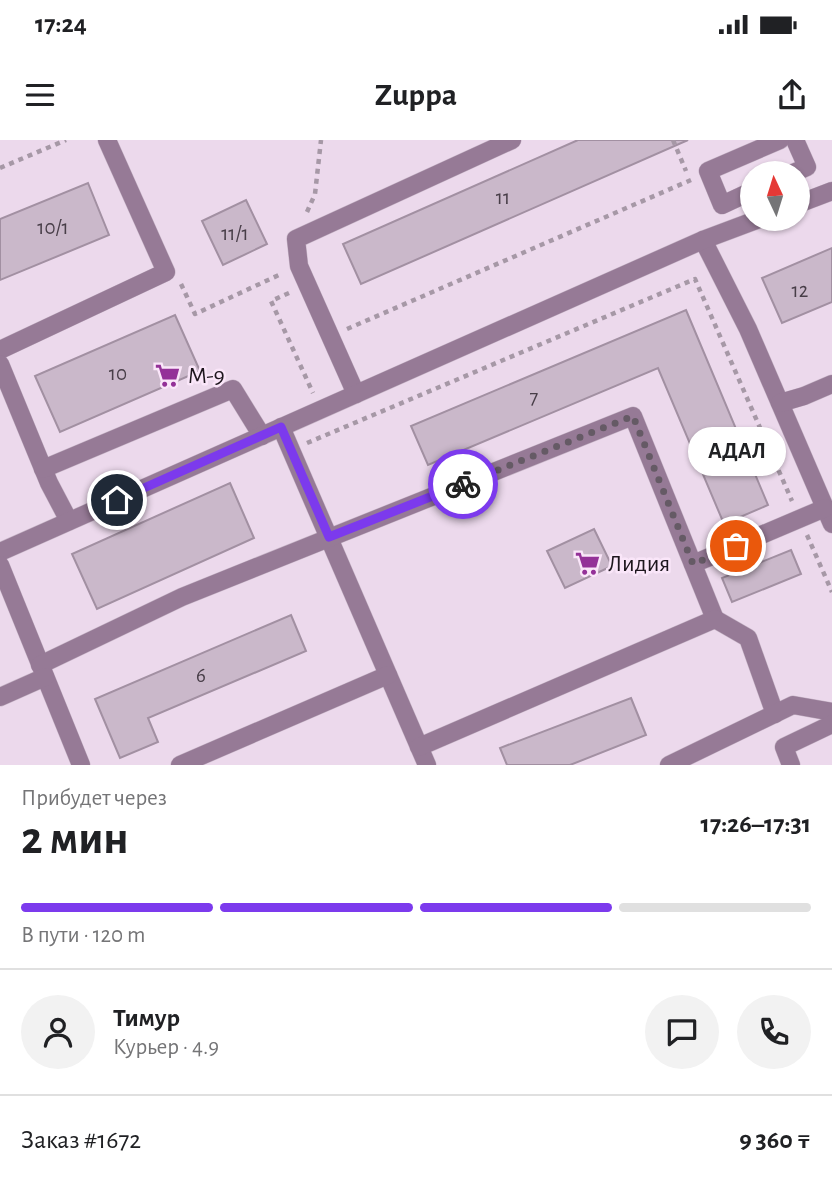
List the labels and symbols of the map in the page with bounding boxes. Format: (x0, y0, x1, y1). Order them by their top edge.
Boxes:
north arrow (740, 161, 810, 231)
house number: 11 (496, 187, 510, 208)
house number: 10/1 (37, 217, 69, 238)
house number: 11/1 (221, 223, 249, 244)
house number: 12 (792, 280, 808, 301)
supermarket icon: M-9 (154, 362, 182, 390)
house number: 10 (109, 363, 127, 384)
place label: M-9 (188, 364, 225, 388)
house number: 7 (530, 387, 539, 408)
callout: АДАЛ (687, 427, 785, 476)
courier (428, 449, 498, 519)
pin (87, 470, 147, 530)
pin (706, 516, 766, 576)
supermarket icon: Лидия (574, 550, 602, 578)
place label: Лидия (608, 552, 670, 576)
house number: 6 (196, 665, 206, 686)

